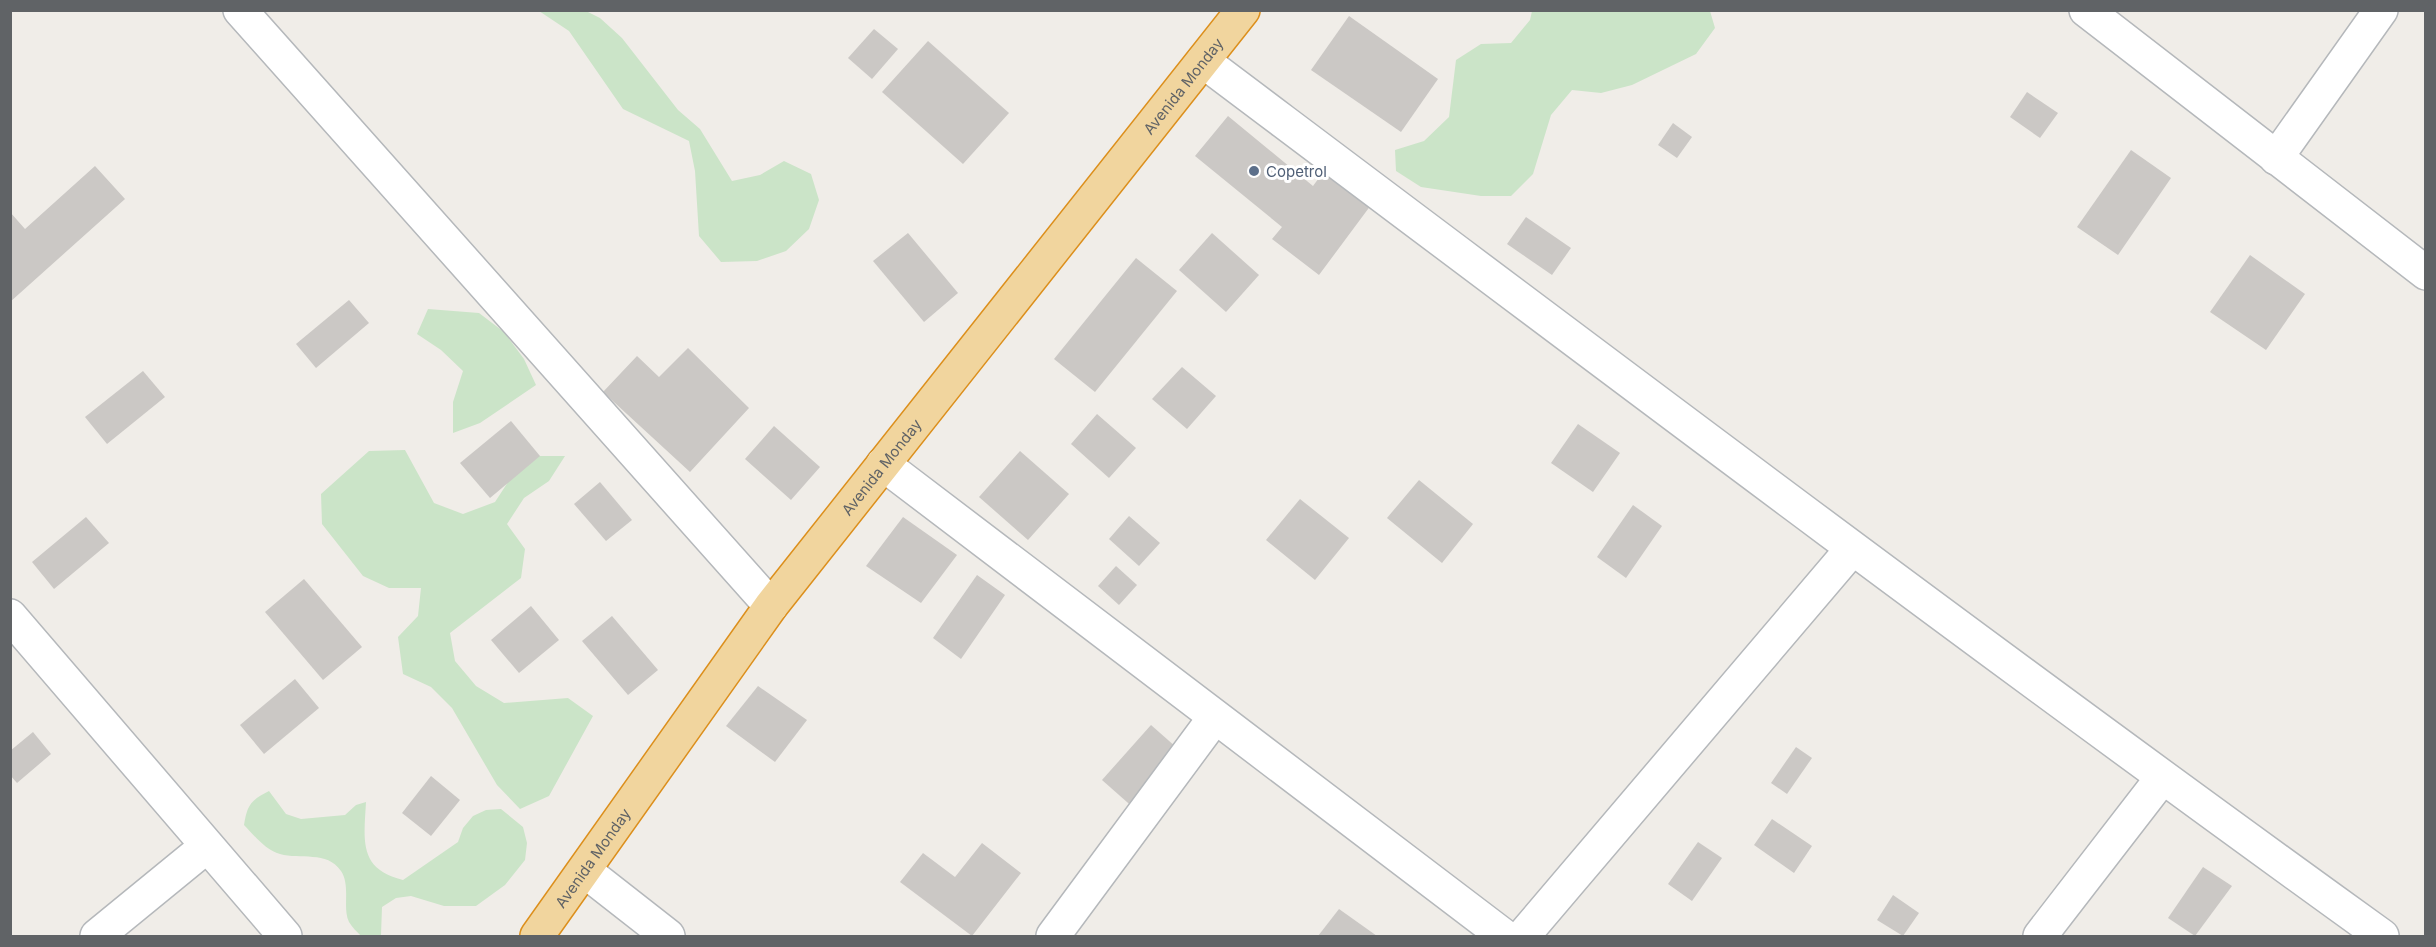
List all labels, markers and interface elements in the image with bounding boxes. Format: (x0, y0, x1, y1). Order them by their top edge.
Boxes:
street label: Avenida Monday (1139, 33, 1227, 138)
place label: Copetrol (1266, 162, 1327, 181)
marker: Copetrol (1247, 164, 1261, 178)
street label: Avenida Monday (837, 414, 926, 519)
street label: Avenida Monday (551, 804, 635, 911)

